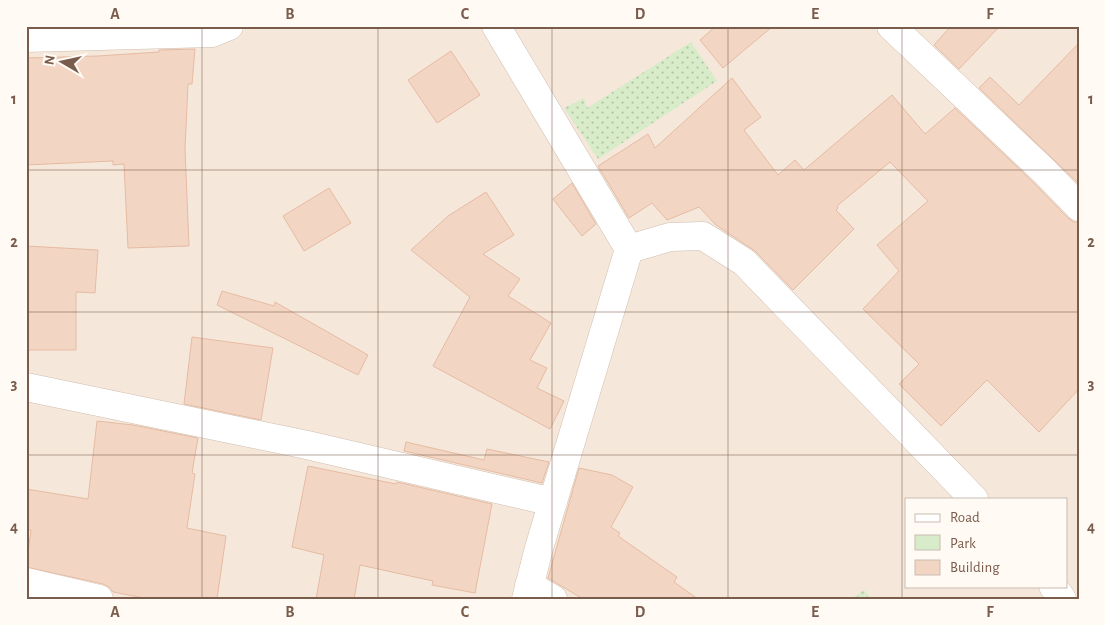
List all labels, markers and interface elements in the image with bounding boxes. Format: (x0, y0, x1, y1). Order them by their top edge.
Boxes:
text: A (110, 6, 120, 22)
text: B (285, 6, 295, 22)
text: C (461, 6, 470, 22)
text: D (635, 6, 646, 22)
text: E (811, 6, 819, 22)
text: F (986, 6, 994, 22)
north arrow (38, 38, 88, 88)
text: N (42, 54, 58, 66)
text: 1 (11, 91, 17, 107)
text: 1 (1088, 91, 1094, 107)
text: 2 (10, 234, 18, 250)
text: 2 (1087, 234, 1095, 250)
text: 3 (11, 376, 18, 392)
text: 3 (1088, 376, 1095, 392)
legend (905, 498, 1068, 588)
text: Road (950, 510, 980, 525)
text: 4 (10, 519, 18, 535)
text: 4 (1087, 519, 1095, 535)
text: Park (950, 536, 976, 551)
text: Building (950, 560, 1000, 575)
text: A (110, 604, 120, 620)
text: B (285, 604, 295, 620)
text: C (461, 604, 470, 620)
text: D (635, 604, 646, 620)
text: E (811, 604, 819, 620)
text: F (986, 604, 994, 620)

